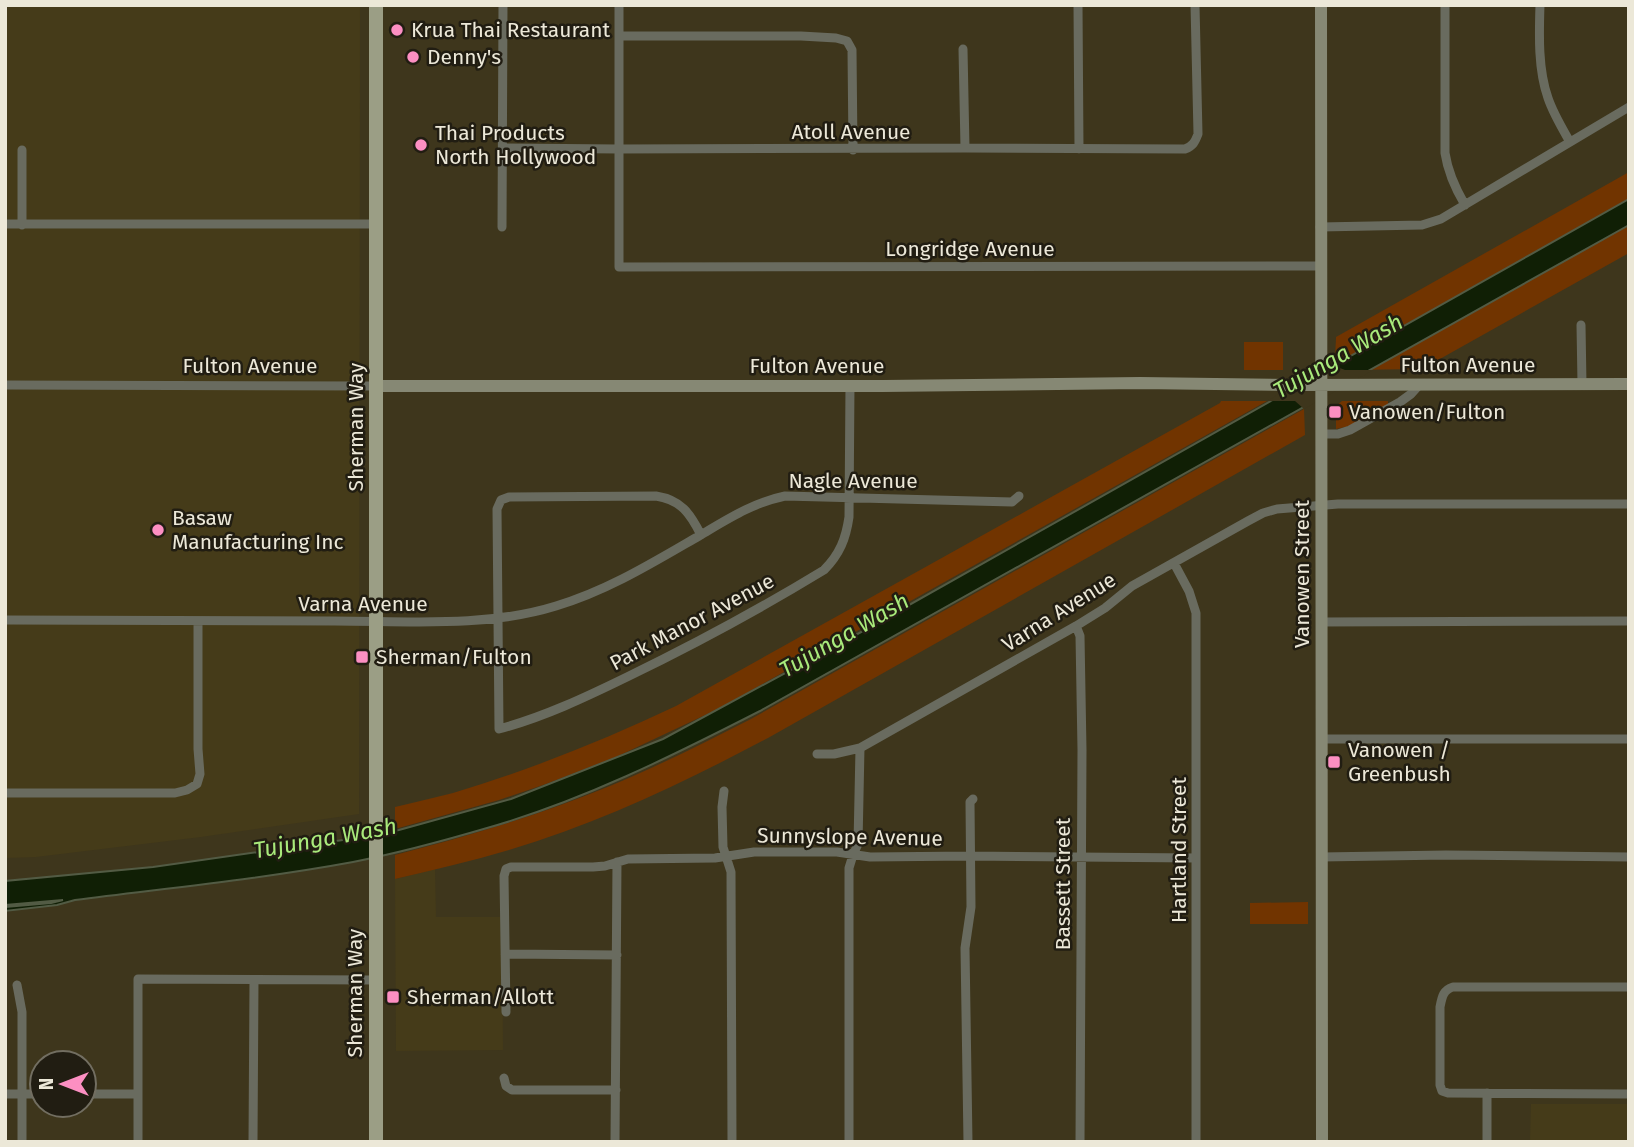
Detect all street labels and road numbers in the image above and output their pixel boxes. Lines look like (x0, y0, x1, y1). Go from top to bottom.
street label: Atoll Avenue (791, 119, 911, 145)
street label: Longridge Avenue (885, 236, 1055, 262)
street label: Fulton Avenue (1400, 352, 1536, 378)
street label: Fulton Avenue (182, 353, 318, 379)
street label: Fulton Avenue (749, 353, 885, 379)
street label: Sherman Way (343, 362, 369, 491)
street label: Nagle Avenue (788, 468, 918, 494)
street label: Vanowen Street (1289, 499, 1315, 648)
street label: Varna Avenue (997, 567, 1121, 657)
street label: Park Manor Avenue (605, 568, 779, 676)
street label: Varna Avenue (298, 591, 428, 617)
street label: Hartland Street (1166, 777, 1192, 923)
street label: Bassett Street (1050, 817, 1076, 950)
street label: Sunnyslope Avenue (757, 822, 943, 852)
street label: Sherman Way (342, 928, 368, 1057)

